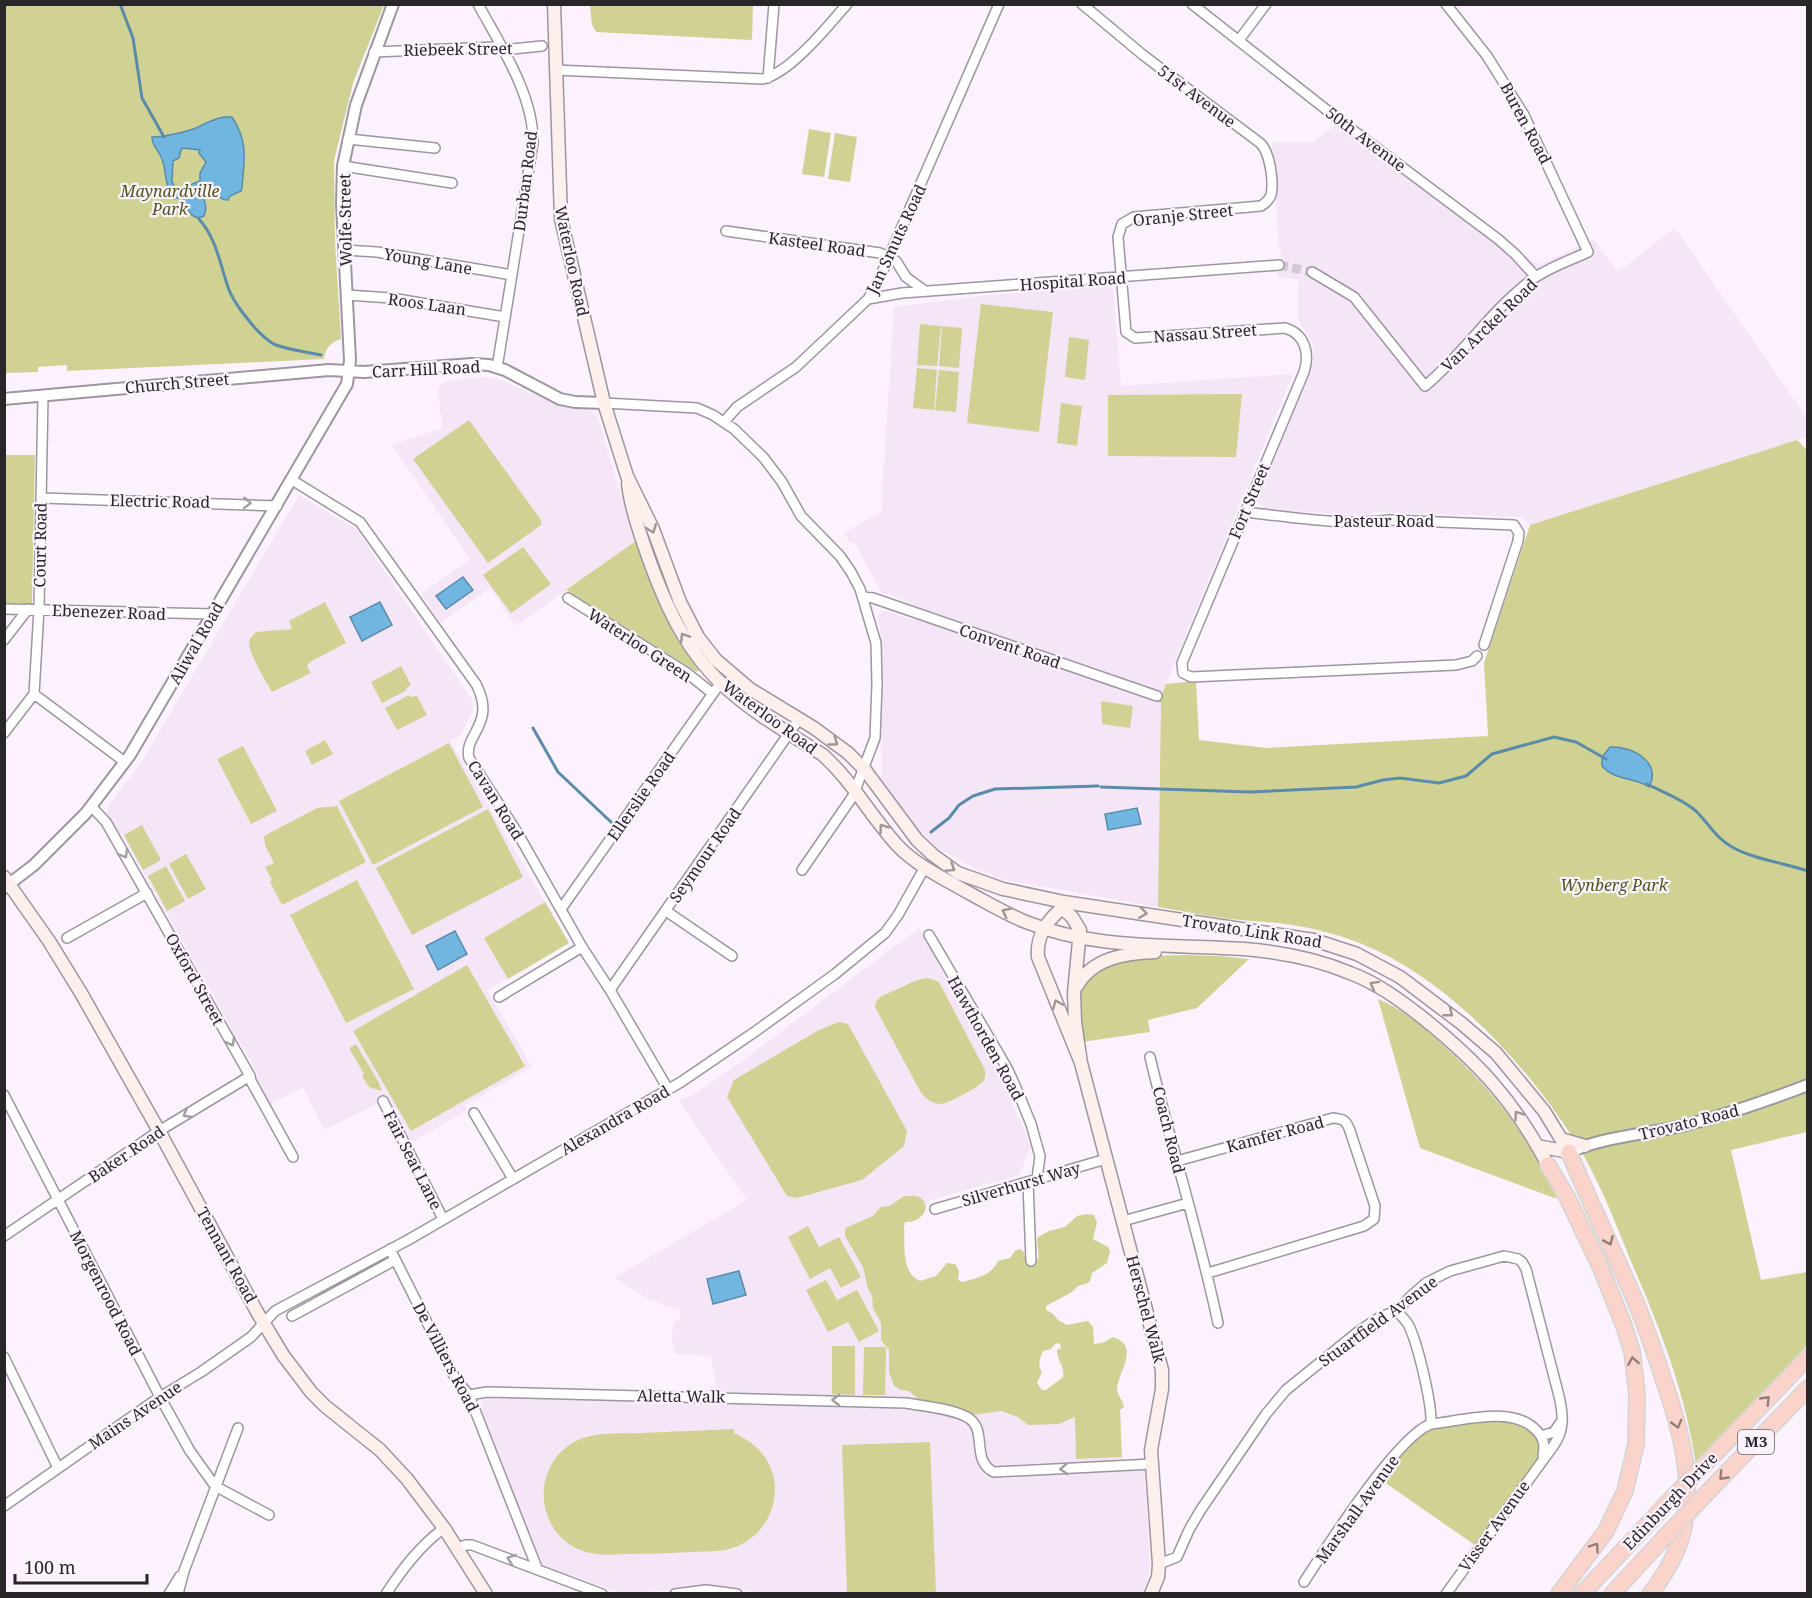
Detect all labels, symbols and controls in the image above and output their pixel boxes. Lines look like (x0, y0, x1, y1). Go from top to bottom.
street label: Riebeek Street (403, 37, 513, 61)
street label: 51st Avenue (1154, 60, 1240, 132)
street label: Buren Road (1495, 78, 1557, 168)
street label: 50th Avenue (1321, 102, 1411, 176)
street label: Durban Road (508, 129, 542, 233)
street label: Wolfe Street (333, 173, 357, 267)
park label: Maynardville Park (120, 180, 219, 220)
street label: Jan Smuts Road (861, 180, 931, 298)
street label: Oranje Street (1132, 199, 1235, 231)
street label: Waterloo Road (550, 204, 594, 318)
street label: Kasteel Road (767, 226, 867, 262)
street label: Young Lane (381, 242, 474, 280)
street label: Hospital Road (1019, 266, 1127, 296)
street label: Van Arckel Road (1436, 273, 1542, 376)
street label: Roos Laan (387, 288, 467, 320)
street label: Nassau Street (1153, 318, 1258, 348)
street label: Carr Hill Road (371, 355, 481, 383)
street label: Church Street (124, 367, 230, 399)
street label: Fort Street (1223, 460, 1275, 542)
street label: Electric Road (110, 489, 210, 513)
one-way arrow (242, 497, 251, 510)
street label: Court Road (28, 502, 52, 588)
street label: Pasteur Road (1334, 510, 1434, 532)
one-way arrow (645, 523, 658, 534)
street label: Aliwal Road (164, 598, 229, 688)
street label: Ebenezer Road (52, 599, 167, 625)
street label: Waterloo Green (584, 603, 696, 687)
street label: Convent Road (956, 618, 1064, 674)
one-way arrow (680, 632, 691, 643)
street label: Waterloo Road (718, 675, 822, 759)
one-way arrow (828, 735, 839, 746)
street label: Ellerslie Road (602, 747, 680, 845)
street label: Cavan Road (463, 756, 529, 844)
street label: Seymour Road (664, 803, 746, 907)
one-way arrow (879, 823, 890, 834)
one-way arrow (117, 848, 129, 858)
one-way arrow (945, 861, 956, 872)
park label: Wynberg Park (1560, 874, 1669, 896)
one-way arrow (1138, 907, 1148, 919)
one-way arrow (1001, 908, 1012, 920)
street label: Trovato Link Road (1180, 909, 1324, 953)
street label: Oxford Street (161, 929, 230, 1029)
street label: Hawthorden Road (943, 972, 1030, 1104)
one-way arrow (1370, 981, 1381, 992)
one-way arrow (1052, 999, 1064, 1010)
one-way arrow (1442, 1006, 1453, 1017)
one-way arrow (223, 1036, 235, 1046)
street label: Alexandra Road (557, 1080, 674, 1160)
street label: Coach Road (1148, 1084, 1190, 1176)
street label: Trovato Road (1637, 1099, 1742, 1145)
one-way arrow (183, 1107, 193, 1119)
street label: Fair Seat Lane (379, 1107, 447, 1213)
street label: Kamfer Road (1224, 1110, 1326, 1158)
one-way arrow (1514, 1110, 1525, 1121)
street label: Baker Road (84, 1120, 168, 1188)
street label: Silverhurst Way (959, 1156, 1084, 1211)
street label: Tennant Road (192, 1203, 262, 1307)
street label: Morgenrood Road (65, 1227, 147, 1360)
one-way arrow (1602, 1235, 1614, 1246)
street label: Herschel Walk (1121, 1253, 1171, 1366)
street label: Stuartfield Avenue (1314, 1270, 1442, 1372)
street label: De Villiers Road (408, 1298, 484, 1416)
one-way arrow (1628, 1357, 1640, 1366)
street label: Mains Avenue (84, 1376, 186, 1454)
street label: Aletta Walk (637, 1384, 726, 1408)
one-way arrow (831, 1394, 840, 1406)
one-way arrow (1759, 1397, 1770, 1407)
one-way arrow (1670, 1419, 1683, 1429)
road number: M3 (1738, 1430, 1774, 1454)
street label: Edinburgh Drive (1618, 1447, 1722, 1555)
street label: Marshall Avenue (1310, 1450, 1404, 1568)
one-way arrow (1059, 1463, 1068, 1476)
one-way arrow (1720, 1468, 1731, 1479)
street label: Visser Avenue (1453, 1476, 1535, 1576)
one-way arrow (1588, 1543, 1599, 1554)
scale bar (15, 1547, 147, 1585)
one-way arrow (506, 1553, 517, 1566)
text: 100 m (24, 1555, 76, 1579)

